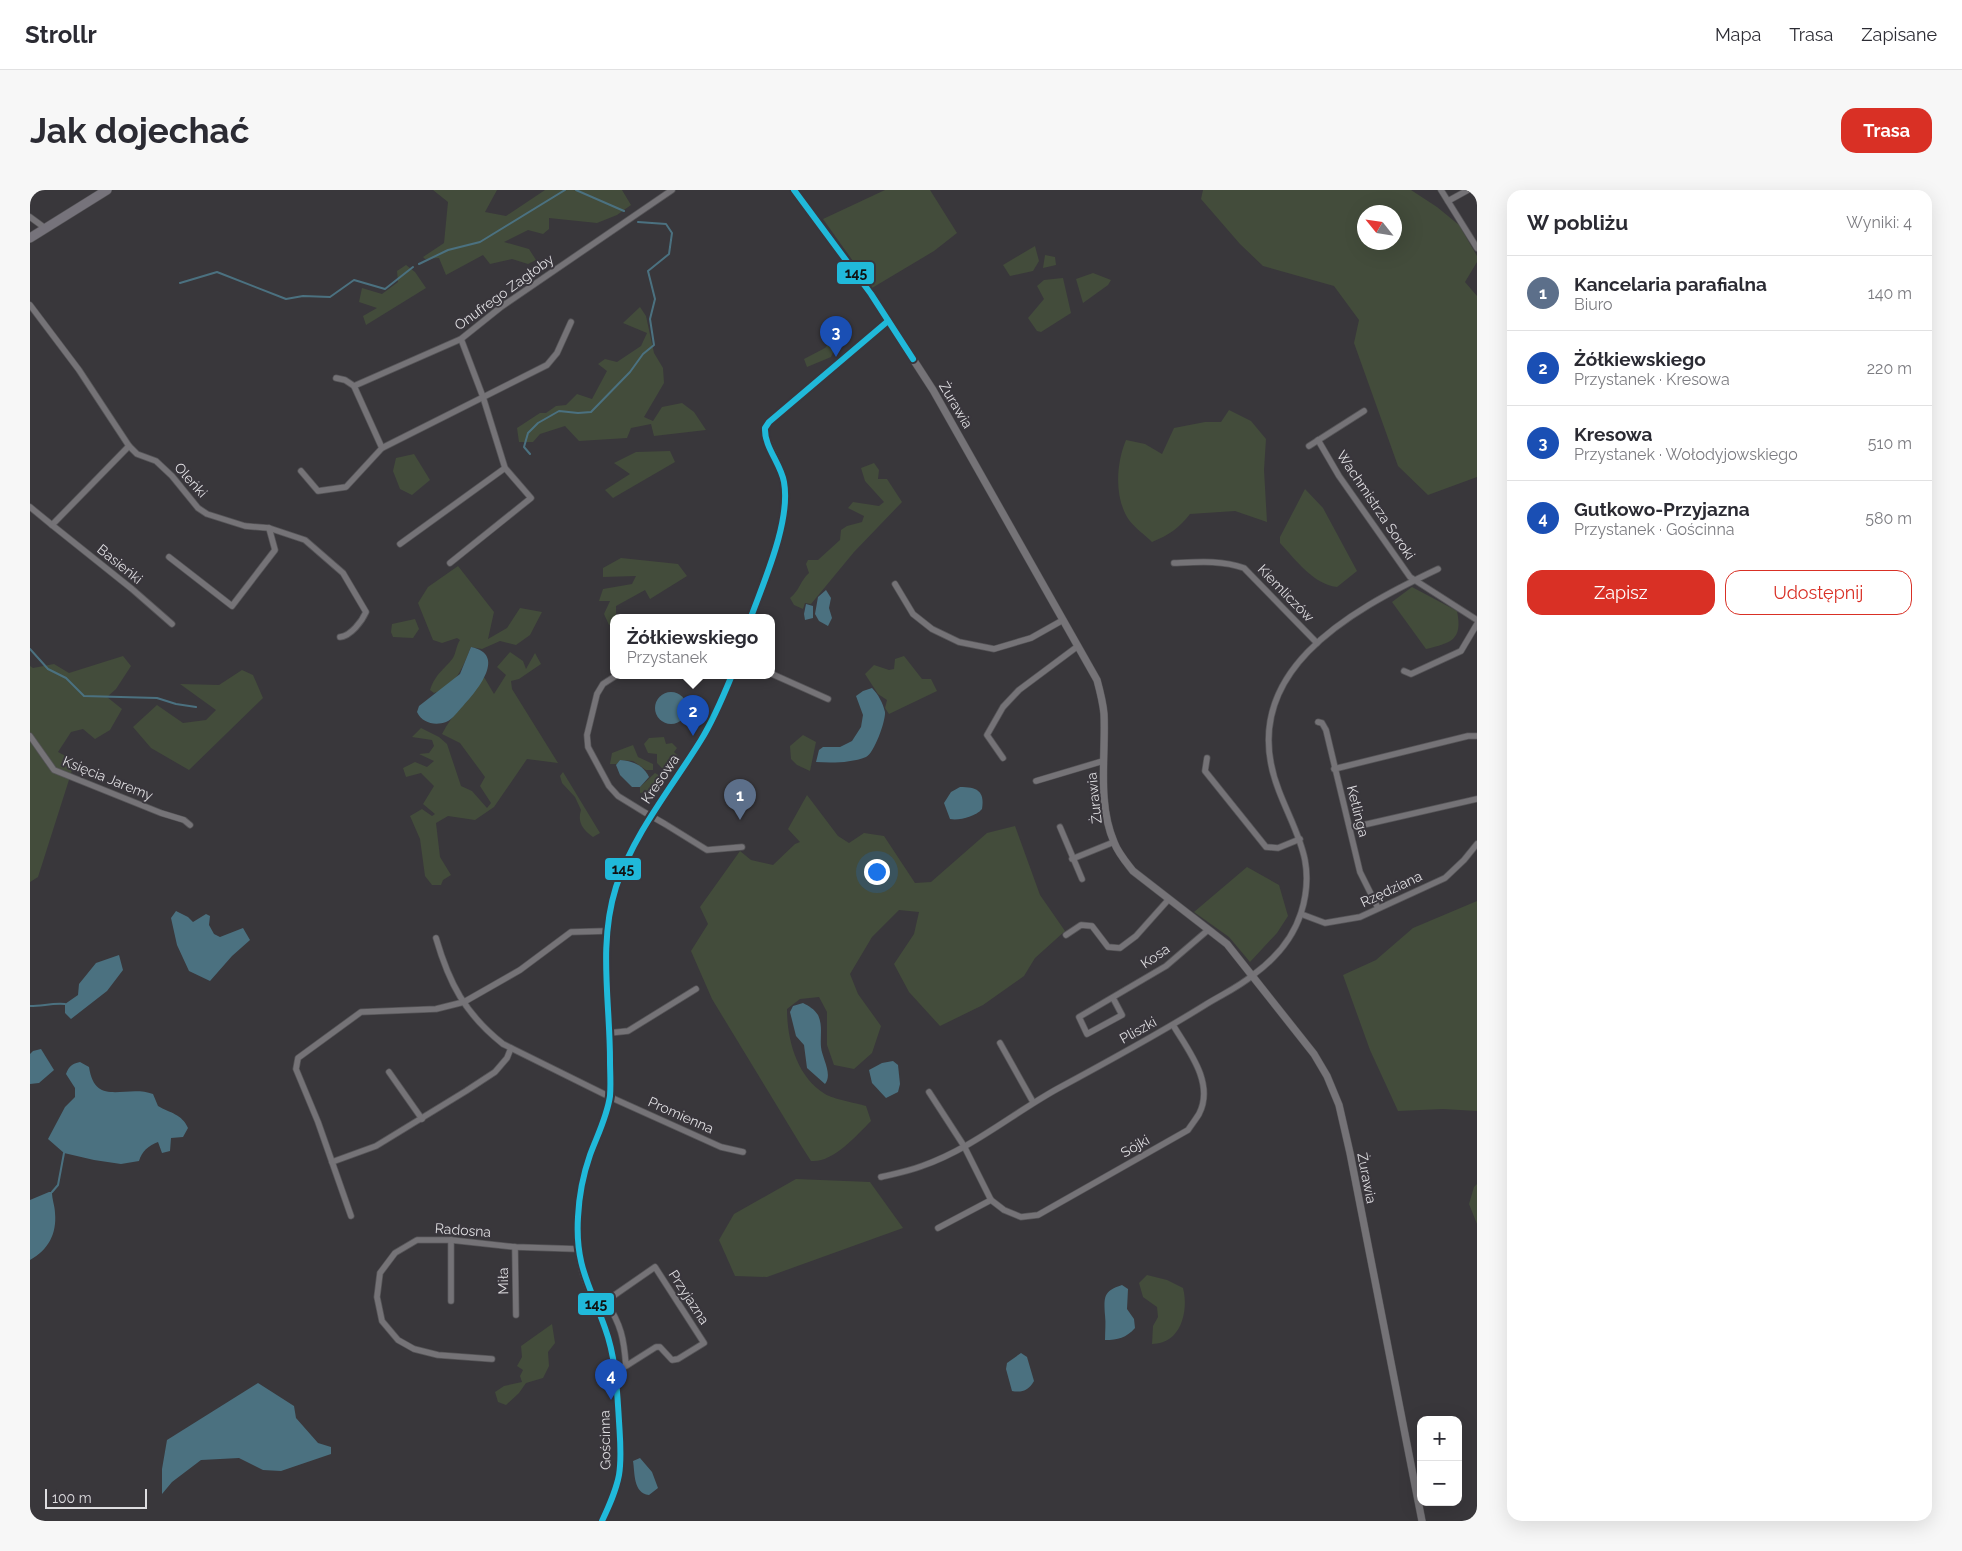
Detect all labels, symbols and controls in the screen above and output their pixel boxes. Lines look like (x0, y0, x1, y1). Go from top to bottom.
text: Strollr (25, 20, 97, 49)
text: Mapa (1715, 24, 1761, 45)
text: Trasa (1789, 24, 1833, 45)
text: Zapisane (1861, 24, 1937, 45)
button: Trasa (1841, 108, 1932, 153)
text: Jak dojechać (30, 110, 249, 151)
north arrow (1357, 205, 1402, 250)
text: W pobliżu (1527, 210, 1628, 235)
text: Wyniki: 4 (1846, 213, 1912, 232)
street label: Onufrego Zagłoby (451, 250, 557, 333)
line badge: 145 (836, 261, 875, 285)
text: 145 (845, 265, 868, 281)
text: Kancelaria parafialna (1574, 273, 1767, 295)
text: 1 (1539, 284, 1547, 303)
text: 140 m (1868, 284, 1912, 303)
text: Biuro (1574, 295, 1613, 314)
pin: 3 (820, 316, 852, 357)
text: Żółkiewskiego (1574, 348, 1706, 370)
text: 2 (1538, 359, 1548, 378)
text: 220 m (1867, 359, 1912, 378)
text: Przystanek · Kresowa (1574, 370, 1730, 389)
street label: Żurawia (936, 378, 978, 431)
text: Kresowa (1574, 423, 1652, 445)
text: 3 (1539, 434, 1547, 453)
text: 510 m (1868, 434, 1912, 453)
text: Przystanek · Wołodyjowskiego (1574, 445, 1798, 464)
street label: Wachmistrza Soroki (1334, 447, 1418, 563)
street label: Oleńki (171, 459, 211, 501)
text: Gutkowo-Przyjazna (1574, 498, 1750, 520)
text: 4 (1538, 509, 1548, 528)
text: 580 m (1865, 509, 1912, 528)
text: Przystanek · Gościnna (1574, 520, 1734, 539)
street label: Basieńki (94, 541, 146, 587)
street label: Kiemliczów (1255, 561, 1318, 626)
button: Zapisz (1527, 570, 1715, 615)
button: Udostępnij (1725, 570, 1912, 615)
popup (610, 614, 775, 679)
text: Żółkiewskiego (627, 626, 758, 648)
text: Przystanek (627, 648, 708, 667)
pin: 2 (677, 695, 709, 736)
street label: Kresowa (638, 751, 682, 807)
street label: Księcia Jaremy (60, 753, 156, 804)
street label: Żurawia (1081, 772, 1105, 825)
pin: 1 (724, 779, 756, 820)
street label: Ketlinga (1344, 783, 1372, 839)
line badge: 145 (604, 857, 642, 881)
your location (864, 859, 890, 885)
text: 145 (612, 861, 635, 877)
street label: Rzędziana (1358, 868, 1424, 910)
street label: Kosa (1138, 940, 1172, 972)
street label: Pliszki (1117, 1013, 1159, 1047)
street label: Promienna (646, 1093, 716, 1137)
street label: Sójki (1118, 1131, 1152, 1161)
street label: Żurawia (1354, 1151, 1382, 1205)
street label: Radosna (434, 1220, 492, 1240)
street label: Miła (495, 1267, 511, 1295)
street label: Przyjazna (666, 1267, 712, 1327)
line badge: 145 (577, 1292, 615, 1316)
text: 145 (585, 1296, 608, 1312)
pin: 4 (595, 1359, 627, 1400)
street label: Gościnna (596, 1410, 614, 1470)
map controls (1417, 1416, 1462, 1506)
button: + (1417, 1416, 1462, 1461)
button: − (1417, 1461, 1462, 1506)
scale bar (45, 1486, 148, 1509)
text: 100 m (52, 1490, 92, 1506)

